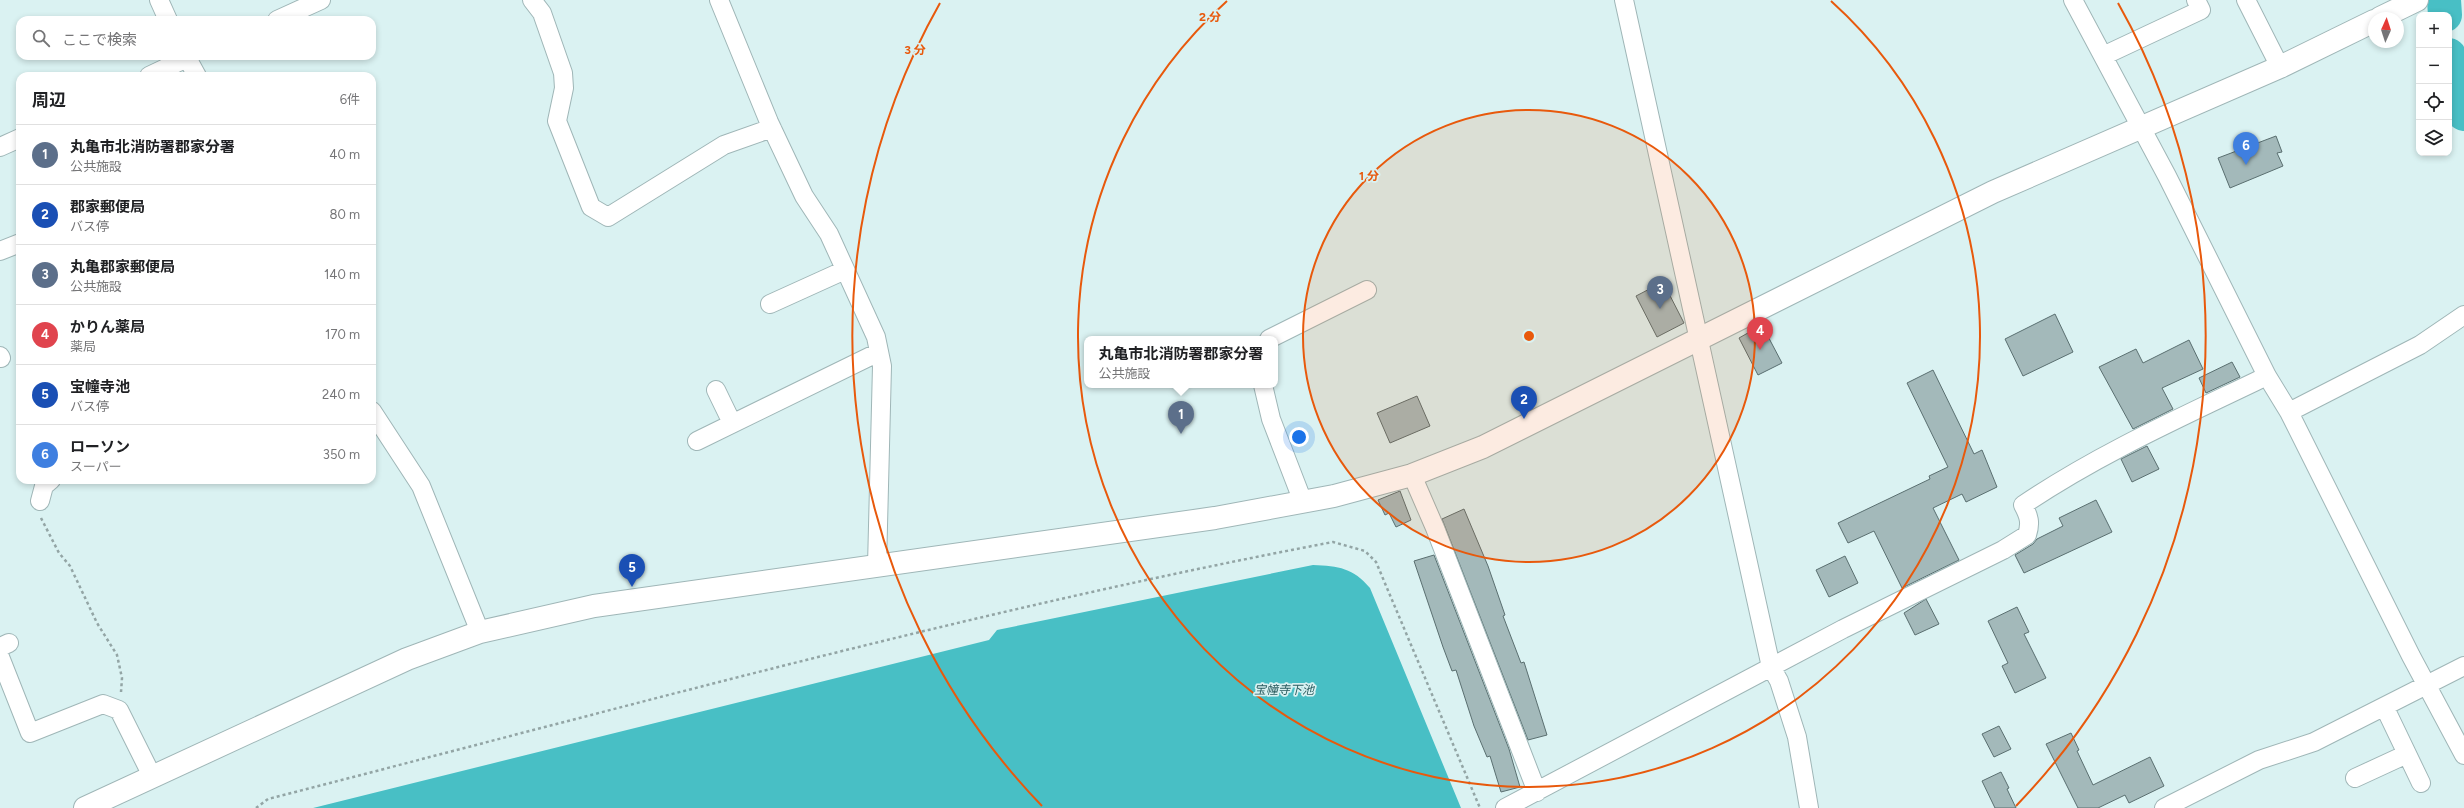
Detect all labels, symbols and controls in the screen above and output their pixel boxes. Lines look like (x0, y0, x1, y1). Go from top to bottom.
text: 2 分 (1199, 10, 1221, 24)
north arrow (2368, 12, 2404, 48)
map controls (2416, 12, 2452, 156)
button: + (2416, 12, 2452, 48)
search box (16, 16, 376, 60)
icon: search (30, 27, 52, 49)
text: ここで検索 (62, 31, 137, 49)
text: 3 分 (904, 43, 926, 57)
button: − (2416, 48, 2452, 84)
button: locate (2416, 84, 2452, 120)
text: 周辺 (32, 90, 66, 110)
text: 6件 (340, 92, 360, 107)
button: layers (2416, 120, 2452, 156)
pin: 6 (2233, 132, 2259, 165)
text: 丸亀市北消防署郡家分署 (70, 138, 235, 156)
text: 1 (42, 147, 48, 162)
text: 40 m (329, 147, 360, 162)
text: 公共施設 (70, 159, 122, 174)
text: 1 分 (1359, 169, 1379, 183)
text: 郡家郵便局 (70, 198, 145, 216)
text: 2 (41, 207, 49, 222)
text: 80 m (329, 207, 360, 222)
text: バス停 (70, 219, 109, 234)
text: 丸亀郡家郵便局 (70, 258, 175, 276)
text: 3 (41, 267, 49, 282)
text: 140 m (324, 267, 360, 282)
pin: 3 (1647, 276, 1673, 309)
text: 公共施設 (70, 279, 122, 294)
pin: 4 (1747, 317, 1773, 350)
text: かりん薬局 (70, 318, 145, 336)
text: 4 (41, 327, 49, 342)
text: 170 m (325, 327, 360, 342)
centre of rings (1522, 329, 1536, 343)
popup (1084, 336, 1278, 388)
text: 薬局 (70, 339, 96, 354)
text: 丸亀市北消防署郡家分署 (1098, 345, 1264, 363)
text: 公共施設 (1098, 366, 1151, 381)
text: 宝幢寺池 (70, 378, 130, 396)
pin: 2 (1511, 386, 1537, 419)
text: 5 (41, 387, 49, 402)
text: 240 m (322, 387, 360, 402)
text: バス停 (70, 399, 109, 414)
pin: 1 (1168, 401, 1194, 434)
your location (1289, 427, 1309, 447)
text: ローソン (70, 438, 130, 456)
text: 6 (41, 447, 49, 462)
text: 350 m (323, 447, 360, 462)
text: スーパー (70, 459, 122, 474)
pin: 5 (619, 554, 645, 587)
water label: 宝幢寺下池 (1254, 683, 1315, 697)

